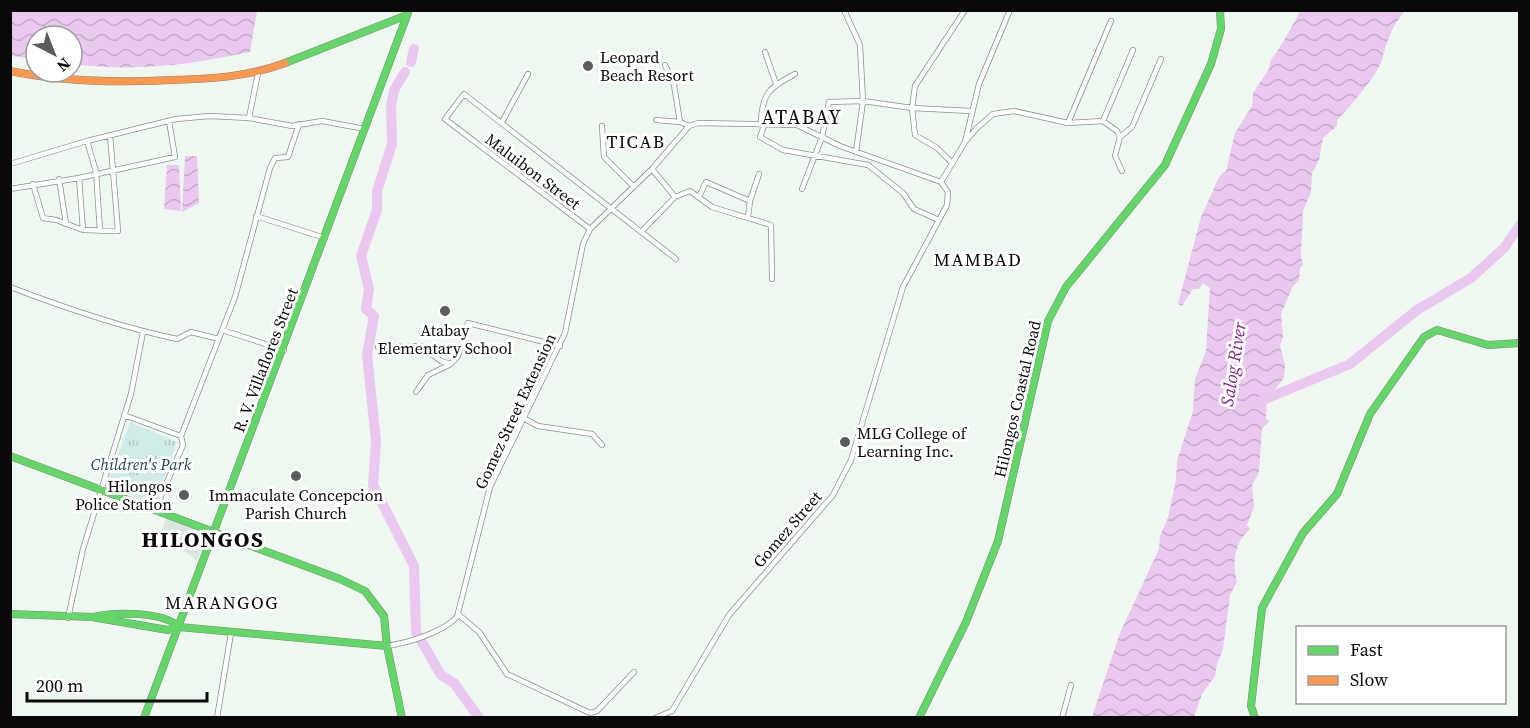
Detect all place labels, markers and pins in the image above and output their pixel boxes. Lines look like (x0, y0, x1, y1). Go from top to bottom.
place label: Leopard Beach Resort (600, 46, 694, 86)
marker: Leopard Beach Resort (581, 59, 595, 73)
marker: Atabay Elementary School (438, 304, 452, 318)
place label: Atabay Elementary School (378, 319, 512, 359)
place label: MLG College of Learning Inc. (857, 422, 968, 462)
marker: MLG College of Learning Inc. (838, 435, 852, 449)
marker: Immaculate Concepcion Parish Church (289, 469, 303, 483)
place label: Hilongos Police Station (75, 475, 172, 515)
place label: Immaculate Concepcion Parish Church (209, 484, 384, 524)
marker: Hilongos Police Station (177, 488, 191, 502)

